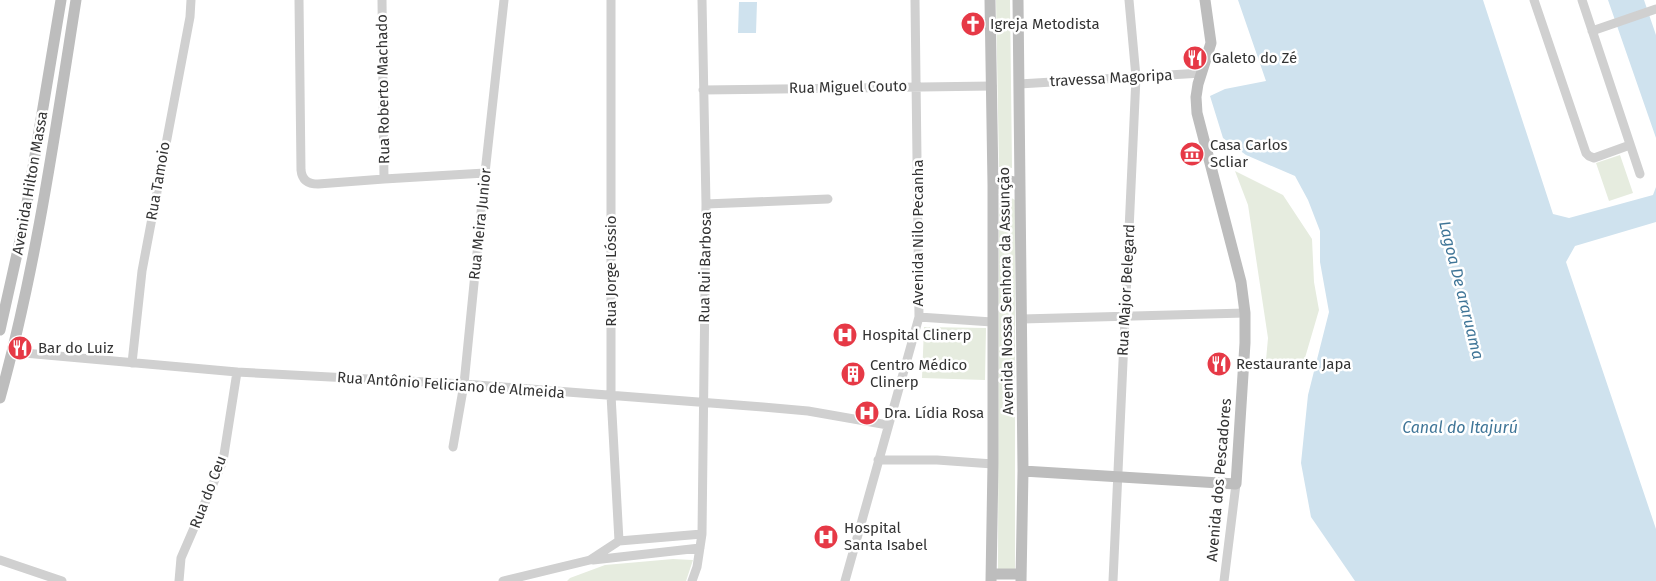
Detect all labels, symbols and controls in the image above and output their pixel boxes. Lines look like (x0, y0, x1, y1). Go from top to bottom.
church icon: Igreja Metodista (960, 11, 986, 37)
street label: Rua Roberto Machado (373, 14, 393, 164)
place label: Igreja Metodista (990, 15, 1100, 33)
restaurant icon: Galeto do Zé (1182, 45, 1208, 71)
place label: Galeto do Zé (1212, 49, 1297, 67)
street label: travessa Magoripa (1049, 66, 1173, 90)
street label: Rua Miguel Couto (789, 77, 907, 97)
street label: Avenida Hilton Massa (9, 110, 51, 256)
place label: Casa Carlos Scliar (1210, 136, 1288, 171)
street label: Rua Tamoio (142, 140, 174, 222)
museum icon: Casa Carlos Scliar (1179, 141, 1205, 167)
street label: Avenida Nilo Pecanha (909, 159, 927, 307)
street label: Rua Meira Junior (465, 167, 495, 281)
street label: Avenida Nossa Senhora da Assunção (995, 167, 1017, 415)
street label: Rua Rui Barbosa (695, 211, 715, 323)
street label: Rua Jorge Lóssio (602, 215, 620, 327)
water label: Lagoa De araruama (1435, 219, 1488, 361)
street label: Rua Major Belegard (1114, 224, 1138, 356)
hospital icon: Hospital Clinerp (832, 322, 858, 348)
place label: Hospital Clinerp (862, 326, 971, 344)
restaurant icon: Bar do Luiz (7, 335, 33, 361)
place label: Bar do Luiz (38, 339, 114, 357)
restaurant icon: Restaurante Japa (1206, 351, 1232, 377)
place label: Restaurante Japa (1236, 355, 1351, 373)
place label: Centro Médico Clinerp (870, 356, 967, 391)
building icon: Centro Médico Clinerp (840, 361, 866, 387)
street label: Rua Antônio Feliciano de Almeida (337, 368, 565, 402)
street label: Avenida dos Pescadores (1203, 398, 1235, 562)
hospital icon: Dra. Lídia Rosa (854, 400, 880, 426)
place label: Dra. Lídia Rosa (884, 404, 984, 422)
water label: Canal do Itajurú (1402, 418, 1518, 437)
street label: Rua do Ceu (186, 453, 230, 531)
place label: Hospital Santa Isabel (844, 519, 928, 554)
hospital icon: Hospital Santa Isabel (813, 524, 839, 550)

